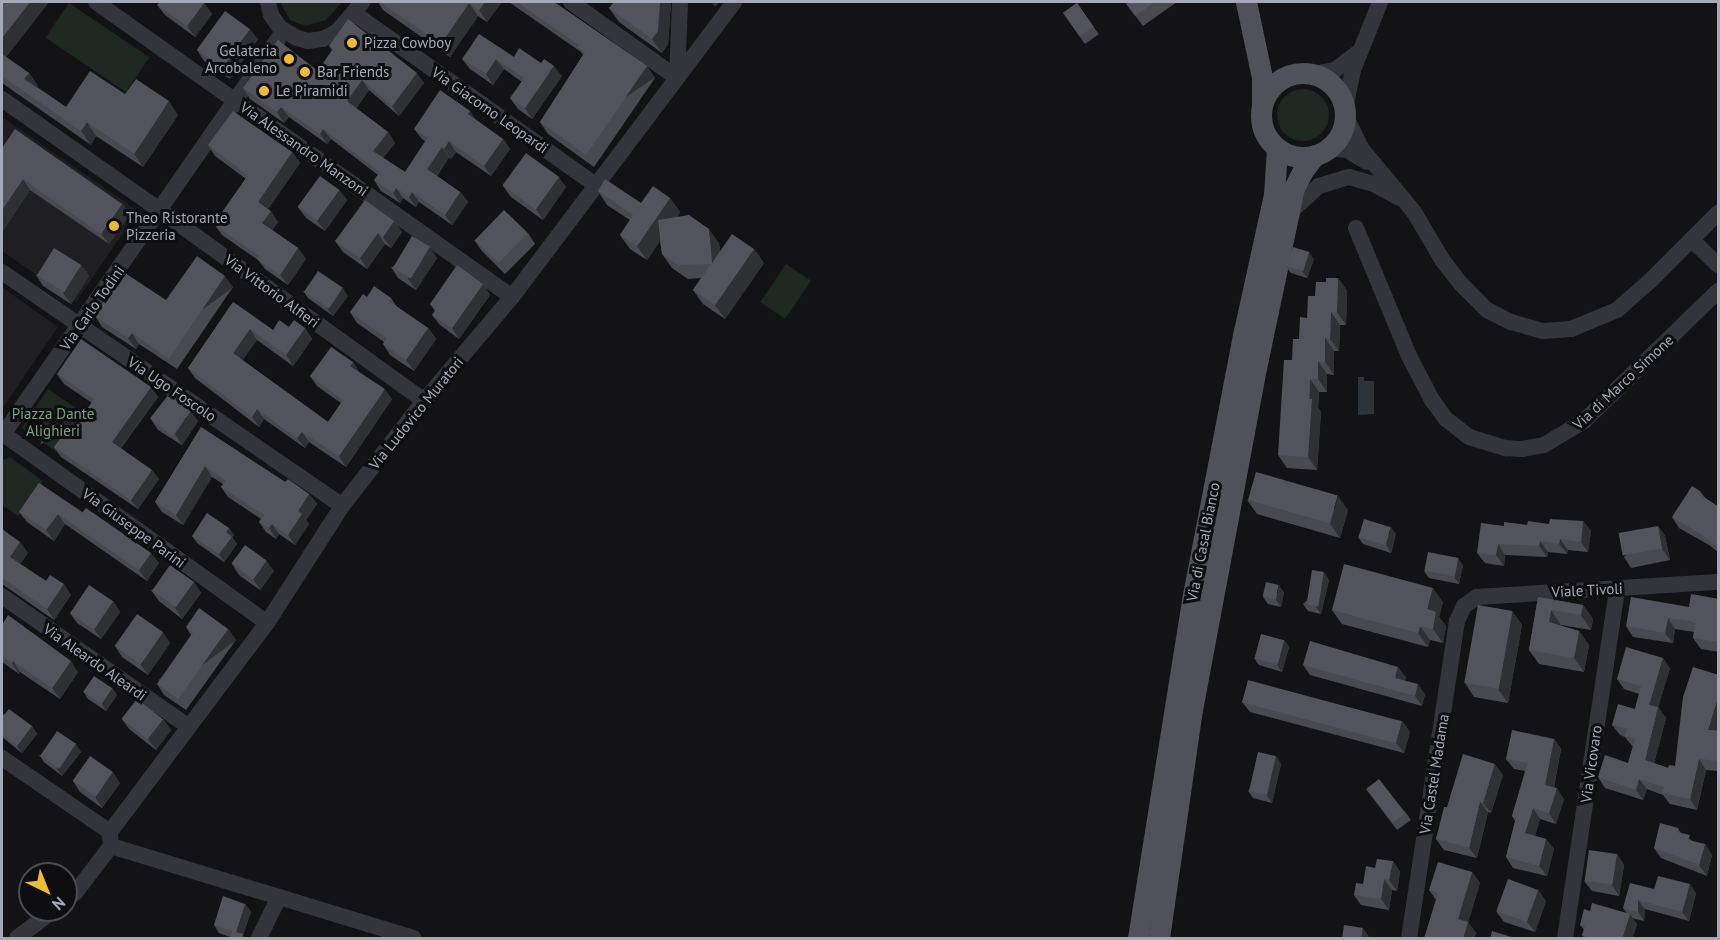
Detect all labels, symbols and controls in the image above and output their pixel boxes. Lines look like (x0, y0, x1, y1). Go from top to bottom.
place label: Pizza Cowboy (364, 34, 451, 52)
marker: Pizza Cowboy (345, 36, 359, 50)
place label: Gelateria Arcobaleno (205, 41, 277, 76)
marker: Gelateria Arcobaleno (282, 52, 296, 66)
place label: Bar Friends (317, 63, 389, 81)
street label: Via Giacomo Leopardi (428, 63, 552, 157)
marker: Bar Friends (298, 65, 312, 79)
place label: Le Piramidi (276, 82, 348, 100)
marker: Le Piramidi (257, 84, 271, 98)
street label: Via Alessandro Manzoni (236, 98, 372, 200)
place label: Theo Ristorante Pizzeria (126, 208, 228, 243)
marker: Theo Ristorante Pizzeria (107, 219, 121, 233)
street label: Via Vittorio Alfieri (221, 250, 323, 332)
street label: Via Carlo Todini (56, 262, 128, 354)
street label: Via di Marco Simone (1569, 331, 1677, 433)
street label: Via Ugo Foscolo (124, 353, 220, 425)
street label: Via Ludovico Muratori (365, 353, 467, 473)
park label: Piazza Dante Alighieri (12, 404, 94, 439)
street label: Via di Casal Bianco (1183, 481, 1223, 603)
street label: Via Giuseppe Parini (79, 484, 189, 572)
street label: Viale Tivoli (1551, 579, 1623, 601)
street label: Via Aleardo Aleardi (40, 619, 150, 705)
street label: Via Castel Madama (1416, 713, 1452, 835)
street label: Via Vicovaro (1577, 724, 1605, 804)
north arrow (18, 862, 78, 922)
text: N (48, 893, 70, 915)

